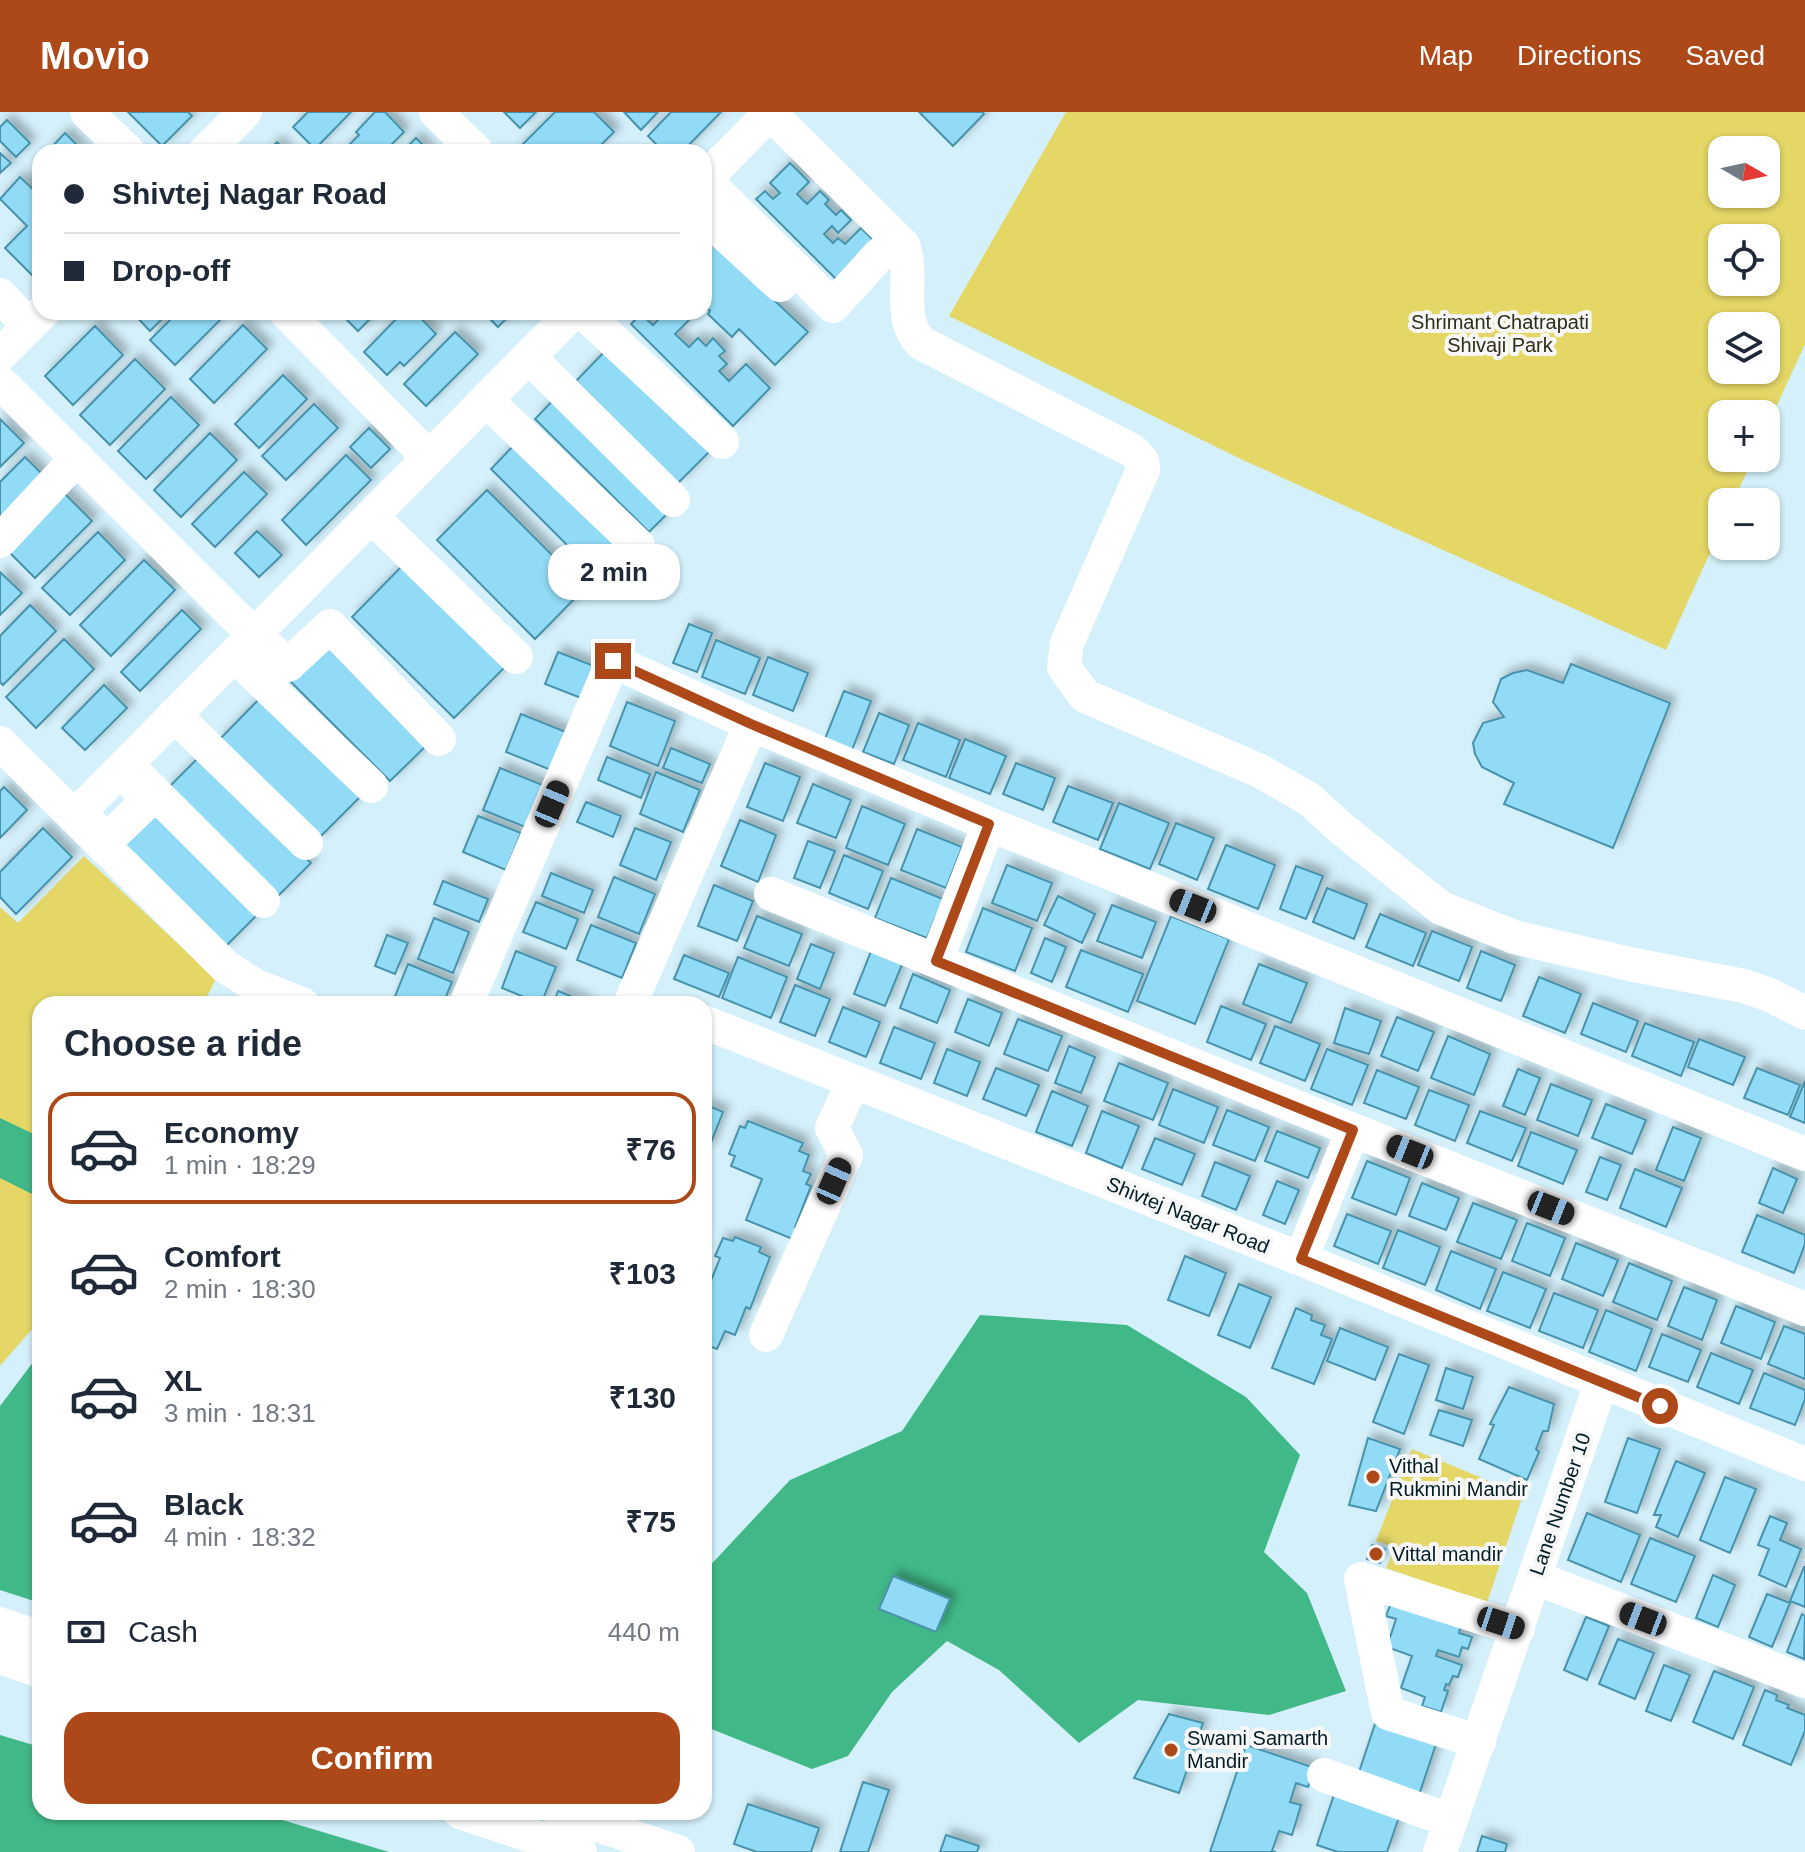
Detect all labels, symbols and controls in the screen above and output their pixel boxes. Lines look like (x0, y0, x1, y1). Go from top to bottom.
text: Movio (40, 35, 150, 77)
text: Map (1419, 40, 1473, 71)
text: Directions (1517, 40, 1642, 71)
text: Saved (1686, 40, 1765, 71)
north arrow (1708, 136, 1780, 208)
map controls (1708, 136, 1780, 560)
text: Shivtej Nagar Road (112, 177, 387, 210)
button: locate (1708, 224, 1780, 296)
text: Drop-off (112, 254, 230, 287)
park label: Shrimant Chatrapati Shivaji Park (1411, 311, 1589, 356)
button: layers (1708, 312, 1780, 384)
button: + (1708, 400, 1780, 472)
button: − (1708, 488, 1780, 560)
callout: 2 min (547, 545, 679, 601)
text: 2 min (580, 557, 648, 587)
route end (595, 643, 631, 679)
car (532, 777, 572, 831)
car (1166, 886, 1220, 926)
text: Choose a ride (64, 1023, 302, 1064)
icon: car (68, 1112, 140, 1184)
text: Economy (164, 1116, 299, 1149)
car (1383, 1132, 1437, 1172)
text: ₹76 (625, 1133, 676, 1166)
text: 1 min · 18:29 (164, 1150, 316, 1180)
car (813, 1154, 855, 1208)
street label: Shivtej Nagar Road (1103, 1172, 1273, 1258)
car (1524, 1188, 1578, 1228)
icon: car (68, 1236, 140, 1308)
text: Comfort (164, 1240, 281, 1273)
text: ₹103 (609, 1257, 676, 1290)
text: 2 min · 18:30 (164, 1274, 316, 1304)
icon: car (68, 1360, 140, 1432)
text: XL (164, 1364, 202, 1397)
text: ₹130 (609, 1381, 676, 1414)
route start (1642, 1388, 1678, 1424)
text: 3 min · 18:31 (164, 1398, 316, 1428)
street label: Lane Number 10 (1525, 1430, 1595, 1578)
place label: Vithal Rukmini Mandir (1389, 1455, 1528, 1500)
marker: Vithal Rukmini Mandir (1364, 1468, 1382, 1486)
icon: car (68, 1484, 140, 1556)
text: Black (164, 1488, 244, 1521)
text: ₹75 (625, 1505, 676, 1538)
text: 4 min · 18:32 (164, 1522, 316, 1552)
place label: Vittal mandir (1392, 1543, 1503, 1565)
marker: Vittal mandir (1367, 1545, 1385, 1563)
car (1616, 1599, 1670, 1639)
car (1474, 1604, 1528, 1642)
icon: cash (64, 1610, 108, 1654)
text: Cash (128, 1615, 198, 1648)
text: 440 m (608, 1617, 680, 1647)
button: Confirm (64, 1712, 680, 1804)
place label: Swami Samarth Mandir (1187, 1727, 1328, 1772)
marker: Swami Samarth Mandir (1162, 1741, 1180, 1759)

